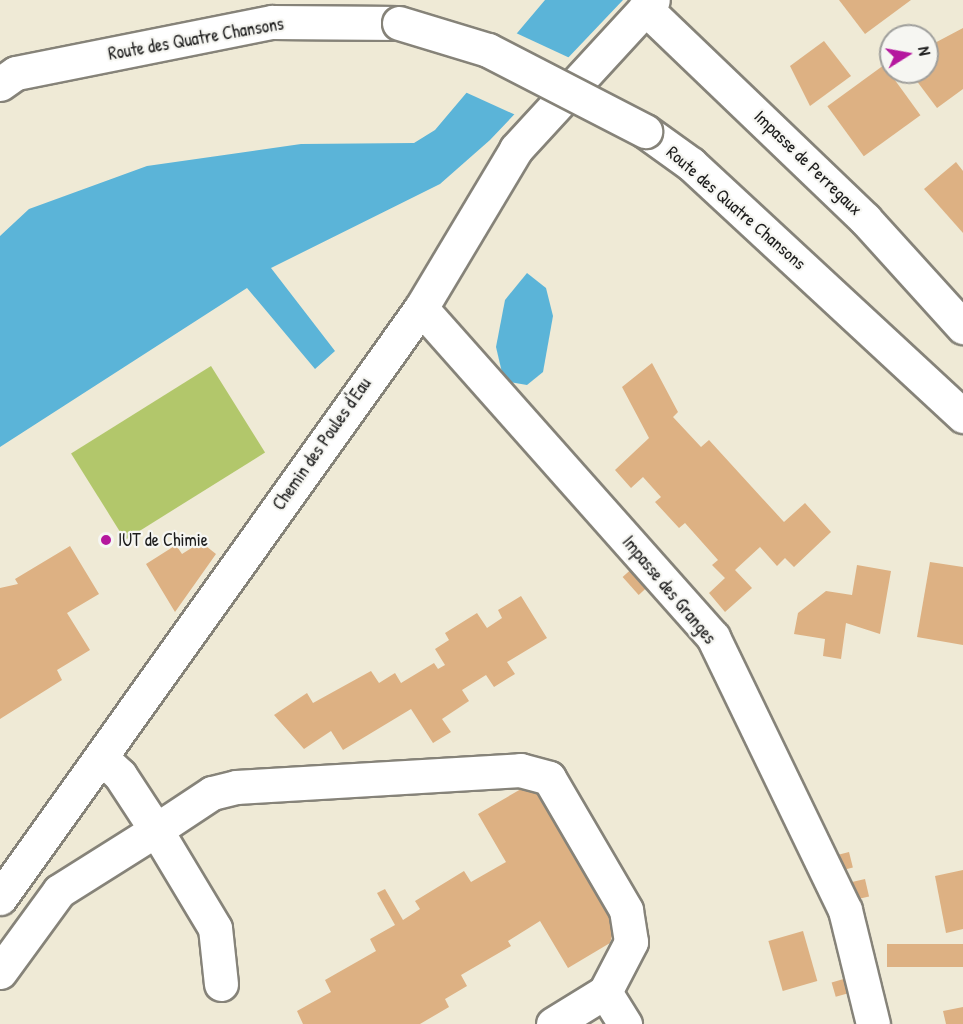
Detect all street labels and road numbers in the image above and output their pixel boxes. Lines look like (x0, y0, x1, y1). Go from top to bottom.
street label: Route des Quatre Chansons (107, 13, 285, 65)
street label: Impasse de Perregaux (749, 106, 867, 220)
street label: Route des Quatre Chansons (662, 142, 810, 274)
street label: Chemin des Poules d'Eau (268, 374, 376, 514)
street label: Impasse des Granges (617, 532, 721, 648)

